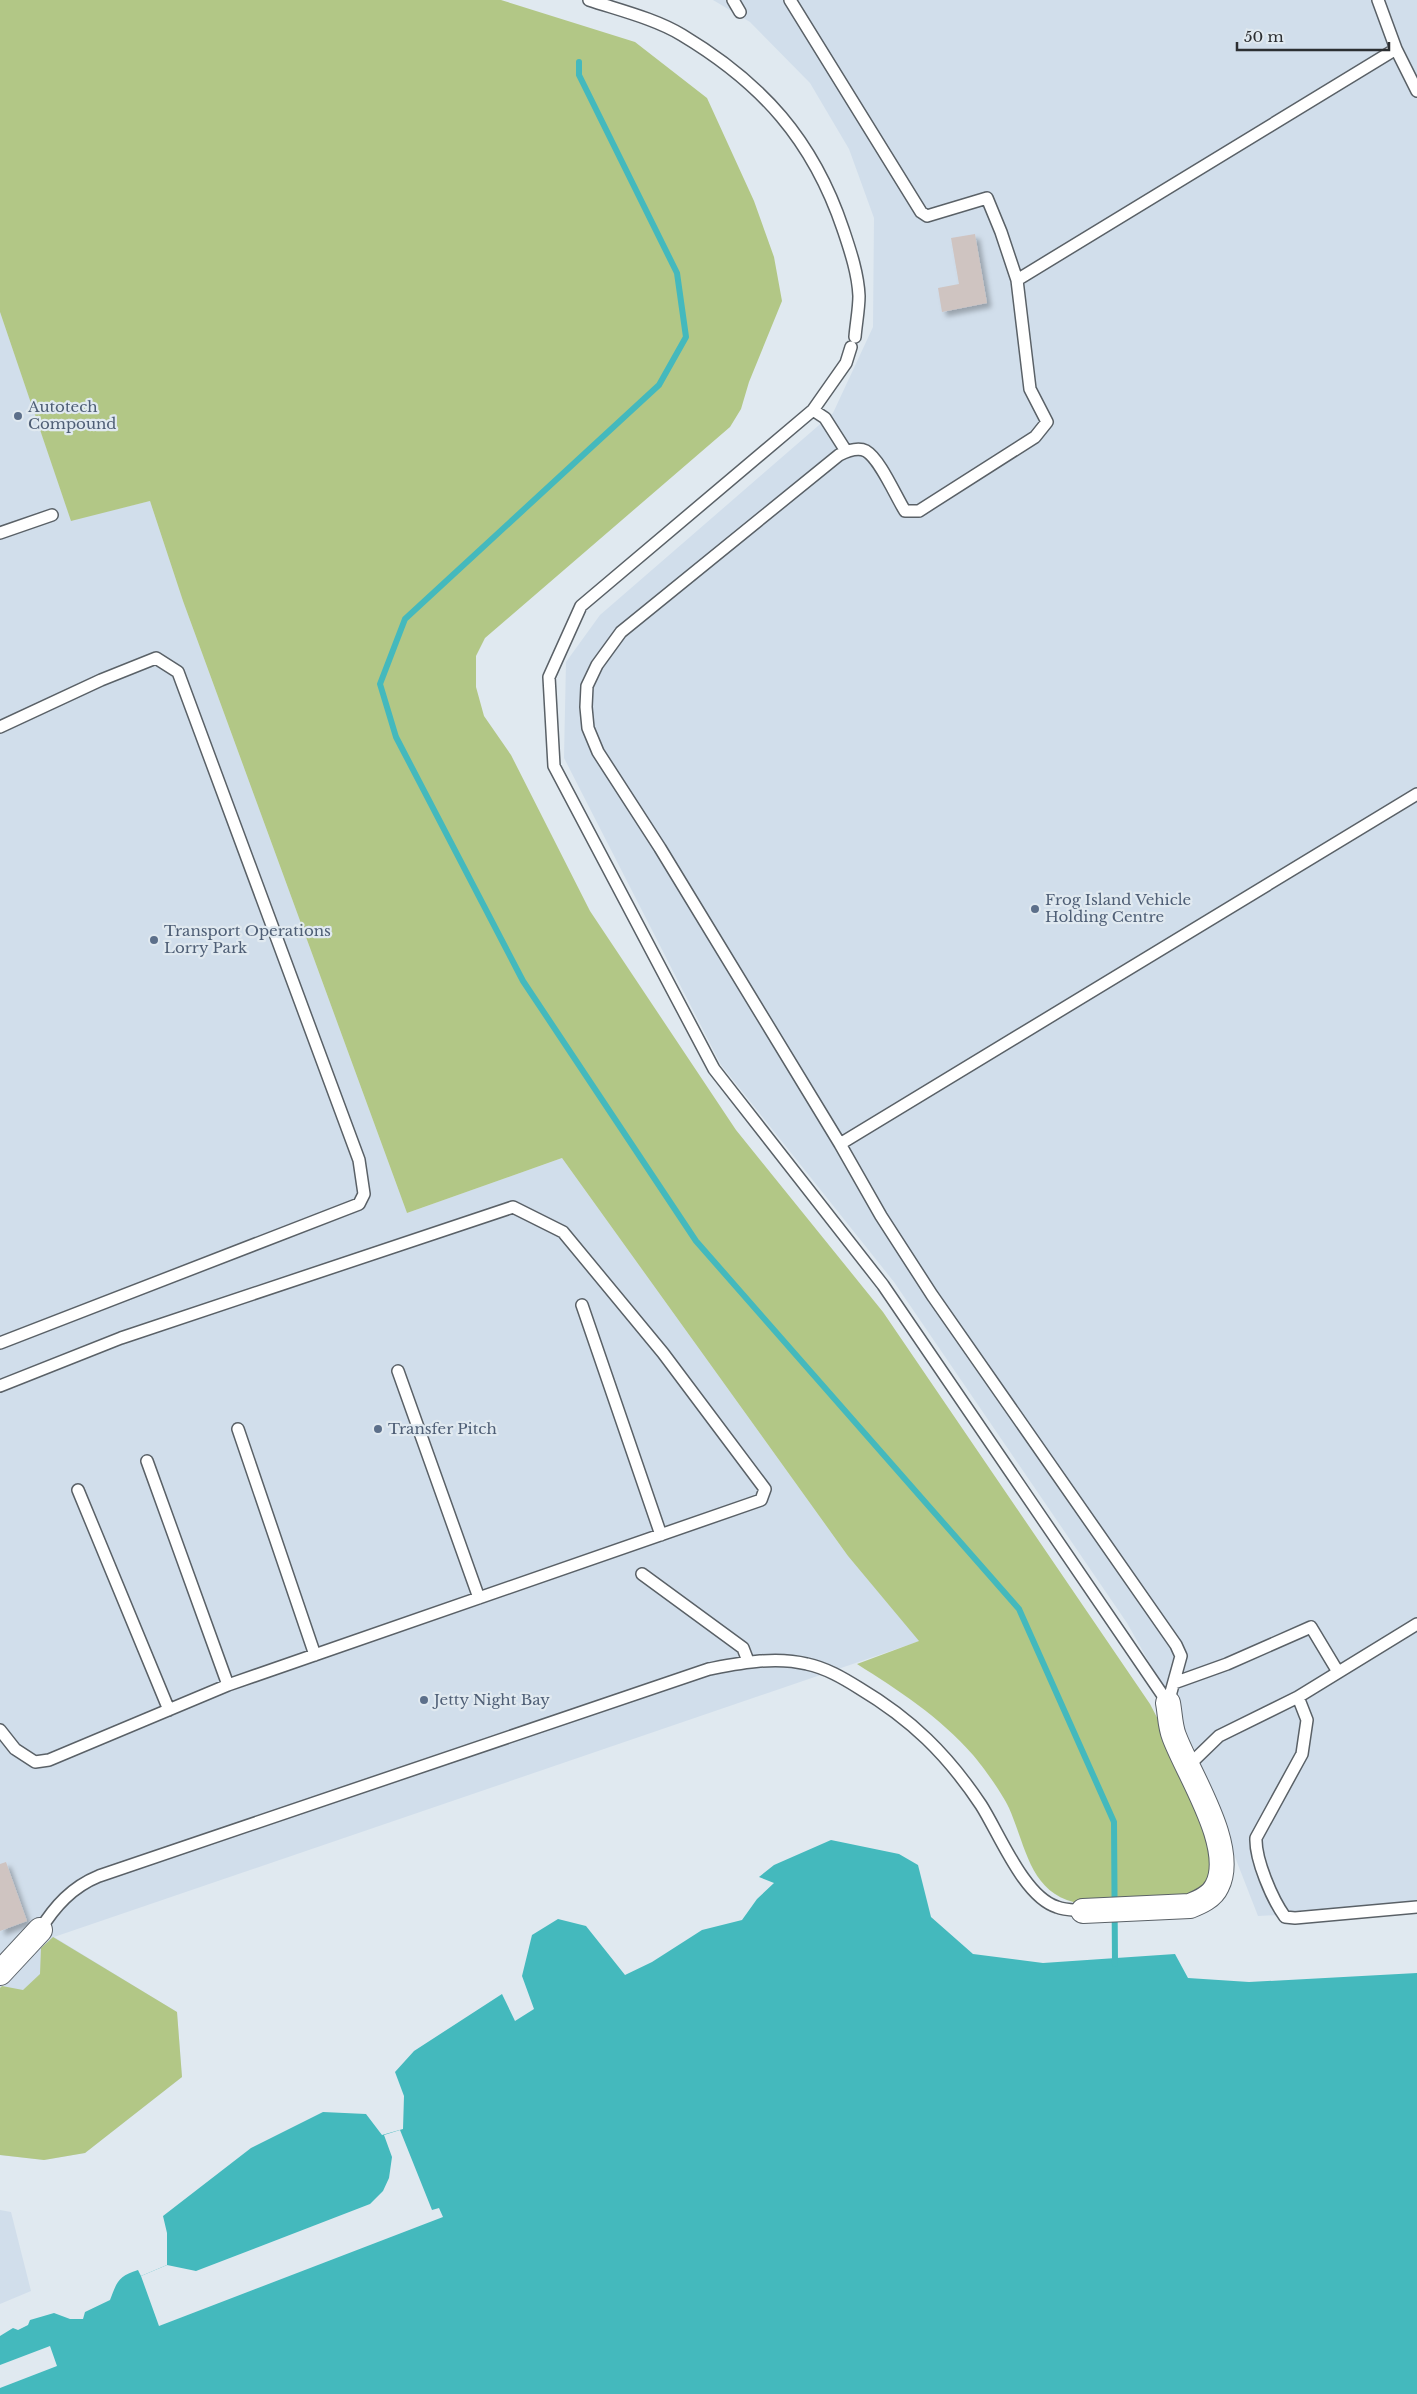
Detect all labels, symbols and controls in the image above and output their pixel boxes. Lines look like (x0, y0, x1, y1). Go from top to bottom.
scale bar (1237, 20, 1390, 52)
text: 50 m (1244, 27, 1284, 46)
place label: Autotech Compound (27, 397, 116, 433)
marker: Autotech Compound (12, 410, 24, 422)
place label: Frog Island Vehicle Holding Centre (1045, 890, 1191, 926)
marker: Frog Island Vehicle Holding Centre (1029, 903, 1041, 915)
place label: Transport Operations Lorry Park (164, 921, 331, 957)
marker: Transport Operations Lorry Park (148, 934, 160, 946)
place label: Transfer Pitch (388, 1419, 497, 1438)
marker: Transfer Pitch (372, 1423, 384, 1435)
place label: Jetty Night Bay (432, 1690, 550, 1709)
marker: Jetty Night Bay (418, 1694, 430, 1706)

